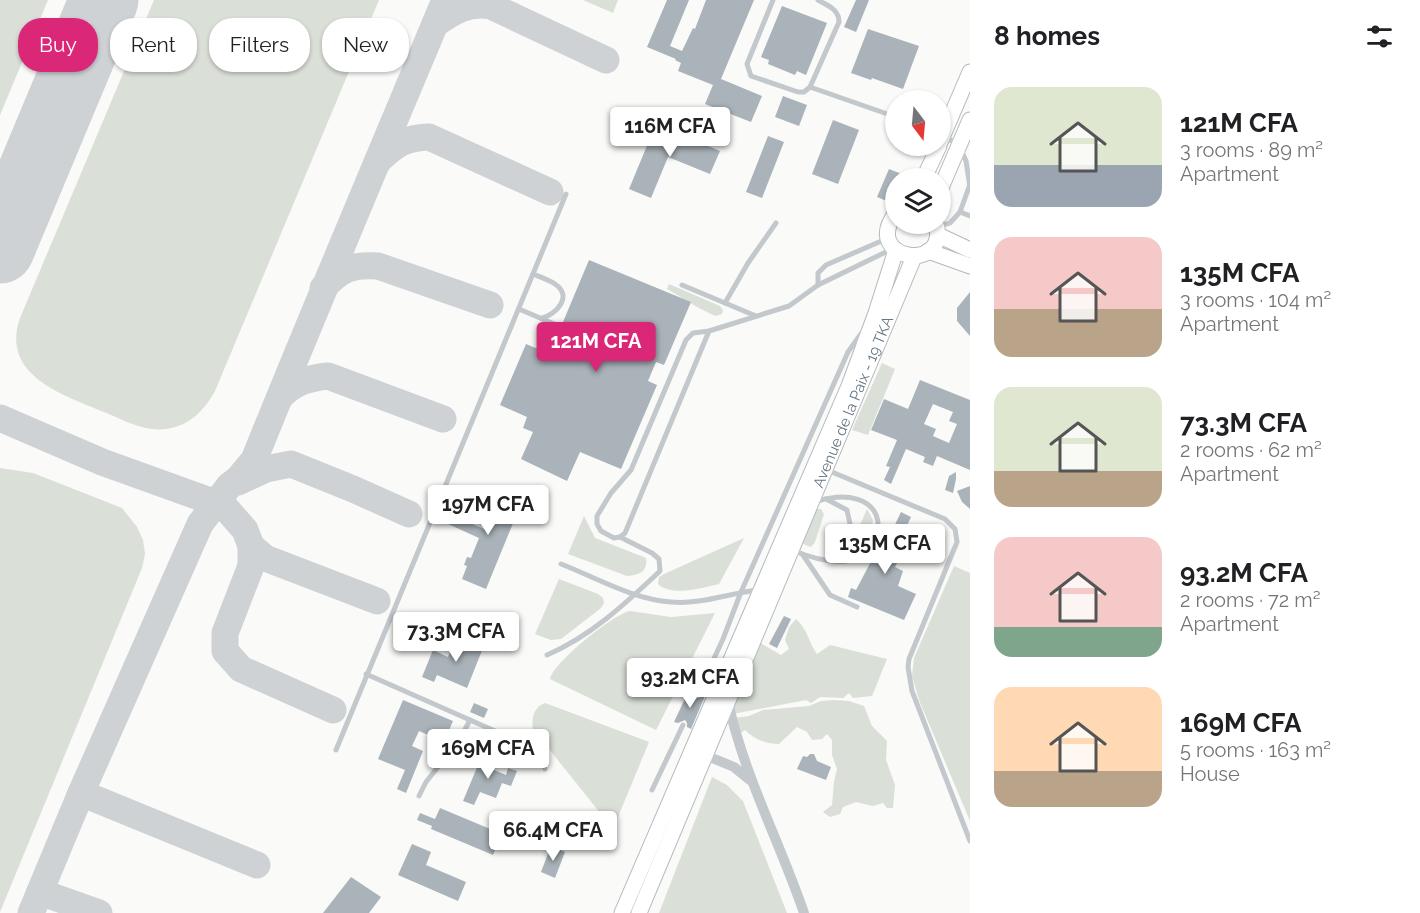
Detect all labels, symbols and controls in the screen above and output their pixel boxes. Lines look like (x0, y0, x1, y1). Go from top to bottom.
chip: Buy (18, 18, 98, 72)
chip: Rent (110, 18, 197, 72)
chip: Filters (209, 18, 310, 72)
chip: New (322, 18, 409, 72)
icon: filters (1363, 20, 1396, 53)
text: 8 homes (994, 21, 1100, 51)
north arrow (885, 90, 951, 156)
map controls (885, 90, 951, 234)
pin: 116M CFA (608, 107, 732, 158)
text: 121M CFA (1180, 108, 1298, 138)
icon: home (1042, 111, 1114, 183)
text: 116M CFA (624, 114, 716, 138)
text: 3 rooms · 89 m² (1180, 138, 1323, 162)
text: Apartment (1180, 162, 1279, 186)
button: layers (885, 168, 951, 234)
text: 135M CFA (1180, 258, 1299, 288)
icon: home (1042, 261, 1114, 333)
text: 3 rooms · 104 m² (1180, 288, 1331, 312)
text: Apartment (1180, 312, 1279, 336)
street label: Avenue de la Paix - 19 TKA (809, 314, 897, 491)
pin: 121M CFA (534, 322, 658, 373)
text: 121M CFA (551, 329, 641, 353)
text: 73.3M CFA (1180, 408, 1307, 438)
icon: home (1042, 411, 1114, 483)
text: 2 rooms · 62 m² (1180, 438, 1322, 462)
text: Apartment (1180, 462, 1279, 486)
pin: 197M CFA (426, 485, 550, 536)
text: 197M CFA (442, 492, 534, 516)
pin: 135M CFA (823, 524, 947, 575)
text: 135M CFA (839, 531, 931, 555)
text: 93.2M CFA (1180, 558, 1308, 588)
icon: home (1042, 561, 1114, 633)
text: 2 rooms · 72 m² (1180, 588, 1320, 612)
pin: 73.3M CFA (387, 612, 525, 663)
text: Apartment (1180, 612, 1279, 636)
text: 73.3M CFA (407, 619, 505, 643)
pin: 93.2M CFA (621, 658, 759, 709)
text: 93.2M CFA (641, 665, 739, 689)
text: 169M CFA (1180, 708, 1302, 738)
icon: home (1042, 711, 1114, 783)
pin: 169M CFA (426, 729, 550, 780)
text: 169M CFA (441, 736, 535, 760)
text: 5 rooms · 163 m² (1180, 738, 1331, 762)
text: House (1180, 762, 1240, 786)
pin: 66.4M CFA (484, 811, 622, 862)
text: 66.4M CFA (503, 818, 603, 842)

